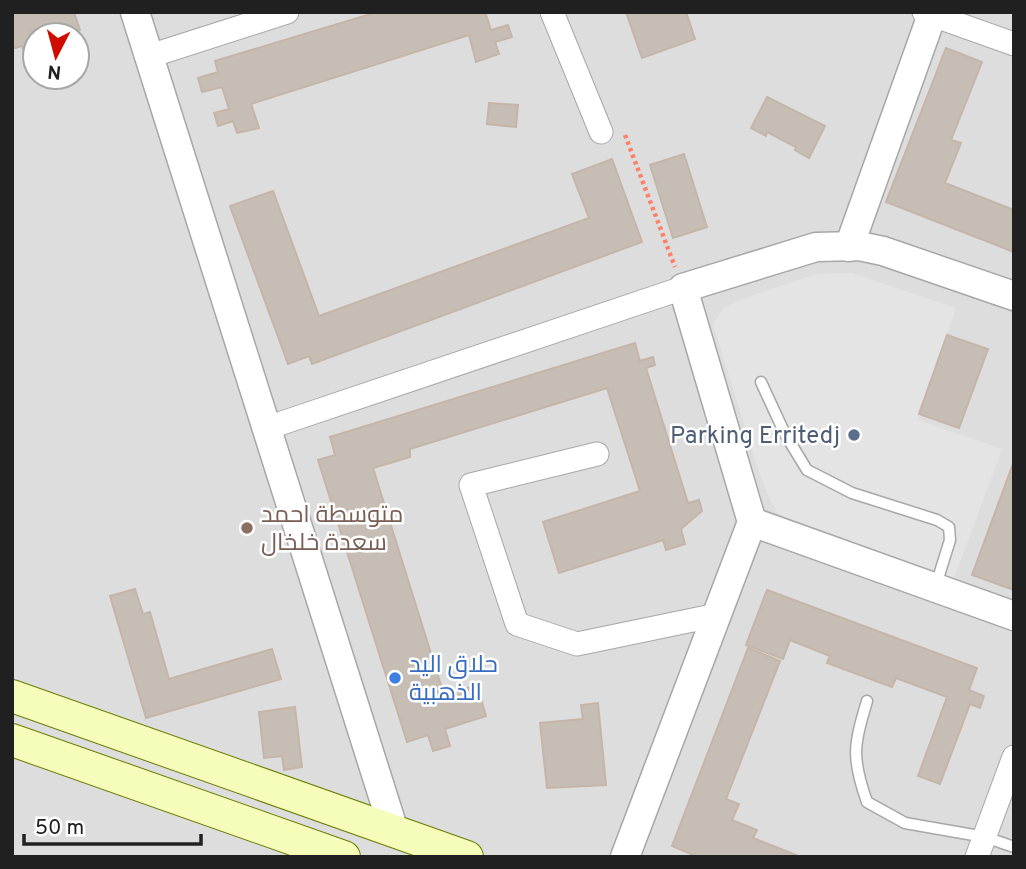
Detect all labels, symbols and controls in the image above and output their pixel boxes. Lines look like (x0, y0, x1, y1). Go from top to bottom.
north arrow (21, 21, 91, 91)
text: N (46, 58, 62, 84)
place label: Parking Erritedj (670, 422, 840, 452)
marker: Parking Erritedj (846, 427, 862, 443)
place label: متوسطة احمد سعدة خلخال (261, 501, 404, 559)
marker: متوسطة احمد سعدة خلخال (239, 520, 255, 536)
place label: حلاق اليد الذهبية (409, 651, 498, 709)
marker: حلاق اليد الذهبية (387, 670, 403, 686)
scale bar (24, 802, 201, 846)
text: 50 m (35, 815, 84, 842)

